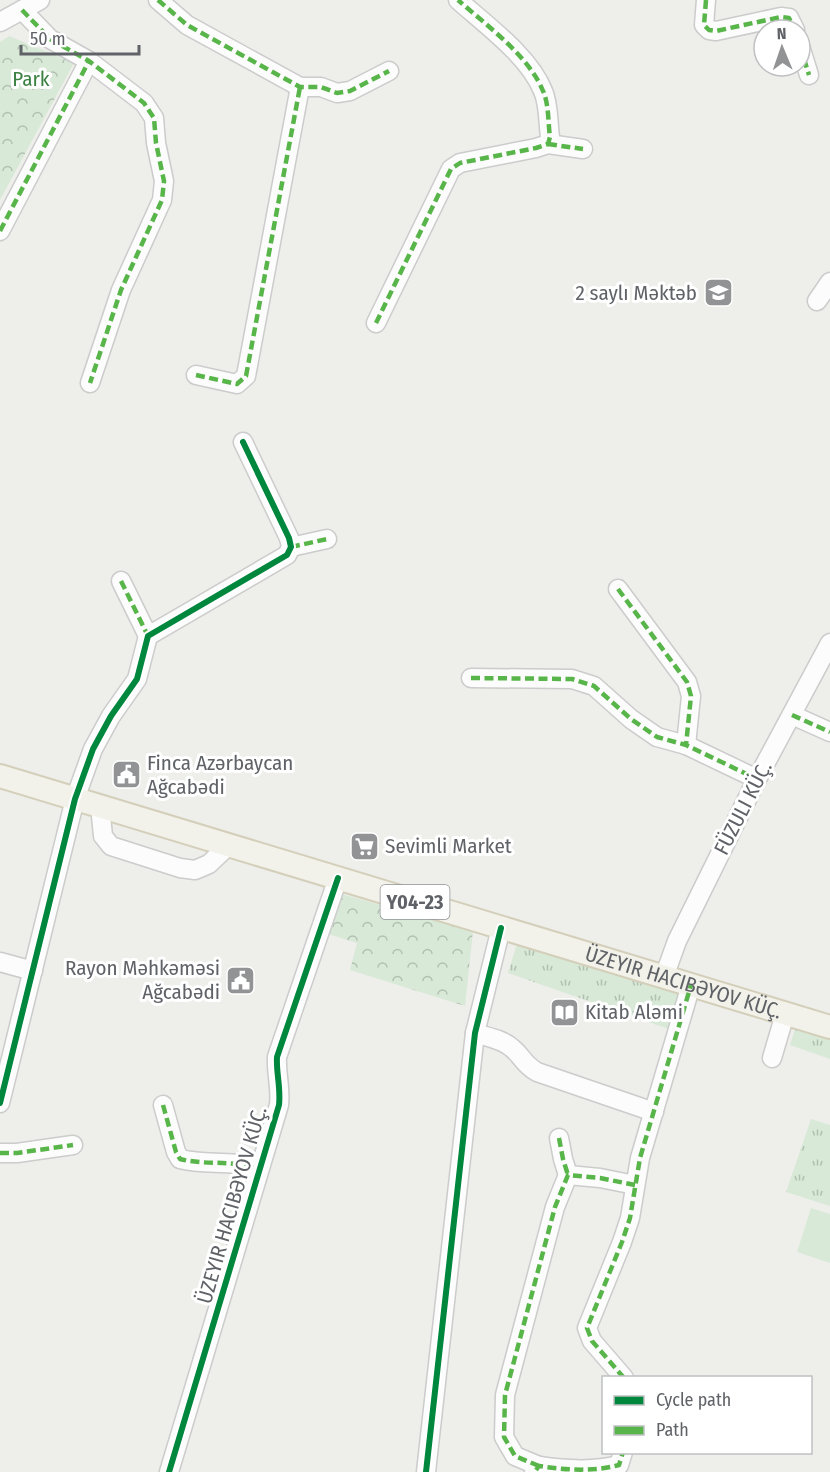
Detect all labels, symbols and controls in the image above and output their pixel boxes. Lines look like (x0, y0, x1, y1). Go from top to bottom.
scale bar (21, 18, 140, 56)
north arrow (752, 18, 812, 78)
text: N (776, 24, 787, 43)
text: 50 m (30, 28, 66, 50)
park label: Park (12, 66, 50, 92)
school or university icon: 2 saylı Məktəb (702, 277, 734, 309)
place label: 2 saylı Məktəb (575, 280, 697, 306)
place label: Finca Azərbaycan Ağcabədi (147, 750, 293, 800)
street label: FÜZULI KÜÇ. (708, 757, 778, 859)
public building icon: Finca Azərbaycan Ağcabədi (110, 759, 142, 791)
supermarket icon: Sevimli Market (348, 830, 380, 862)
place label: Sevimli Market (385, 833, 512, 859)
road number: Y04-23 (380, 885, 450, 919)
street label: ÜZEYIR HACIBƏYOV KÜÇ. (582, 941, 785, 1025)
place label: Rayon Məhkəməsi Ağcabədi (65, 955, 220, 1005)
public building icon: Rayon Məhkəməsi Ağcabədi (225, 964, 257, 996)
library icon: Kitab Aləmi (548, 996, 580, 1028)
place label: Kitab Aləmi (585, 999, 683, 1025)
street label: ÜZEYIR HACIBƏYOV KÜÇ. (191, 1103, 273, 1307)
legend (602, 1376, 812, 1454)
text: Cycle path (656, 1389, 731, 1411)
text: Path (656, 1419, 689, 1441)

